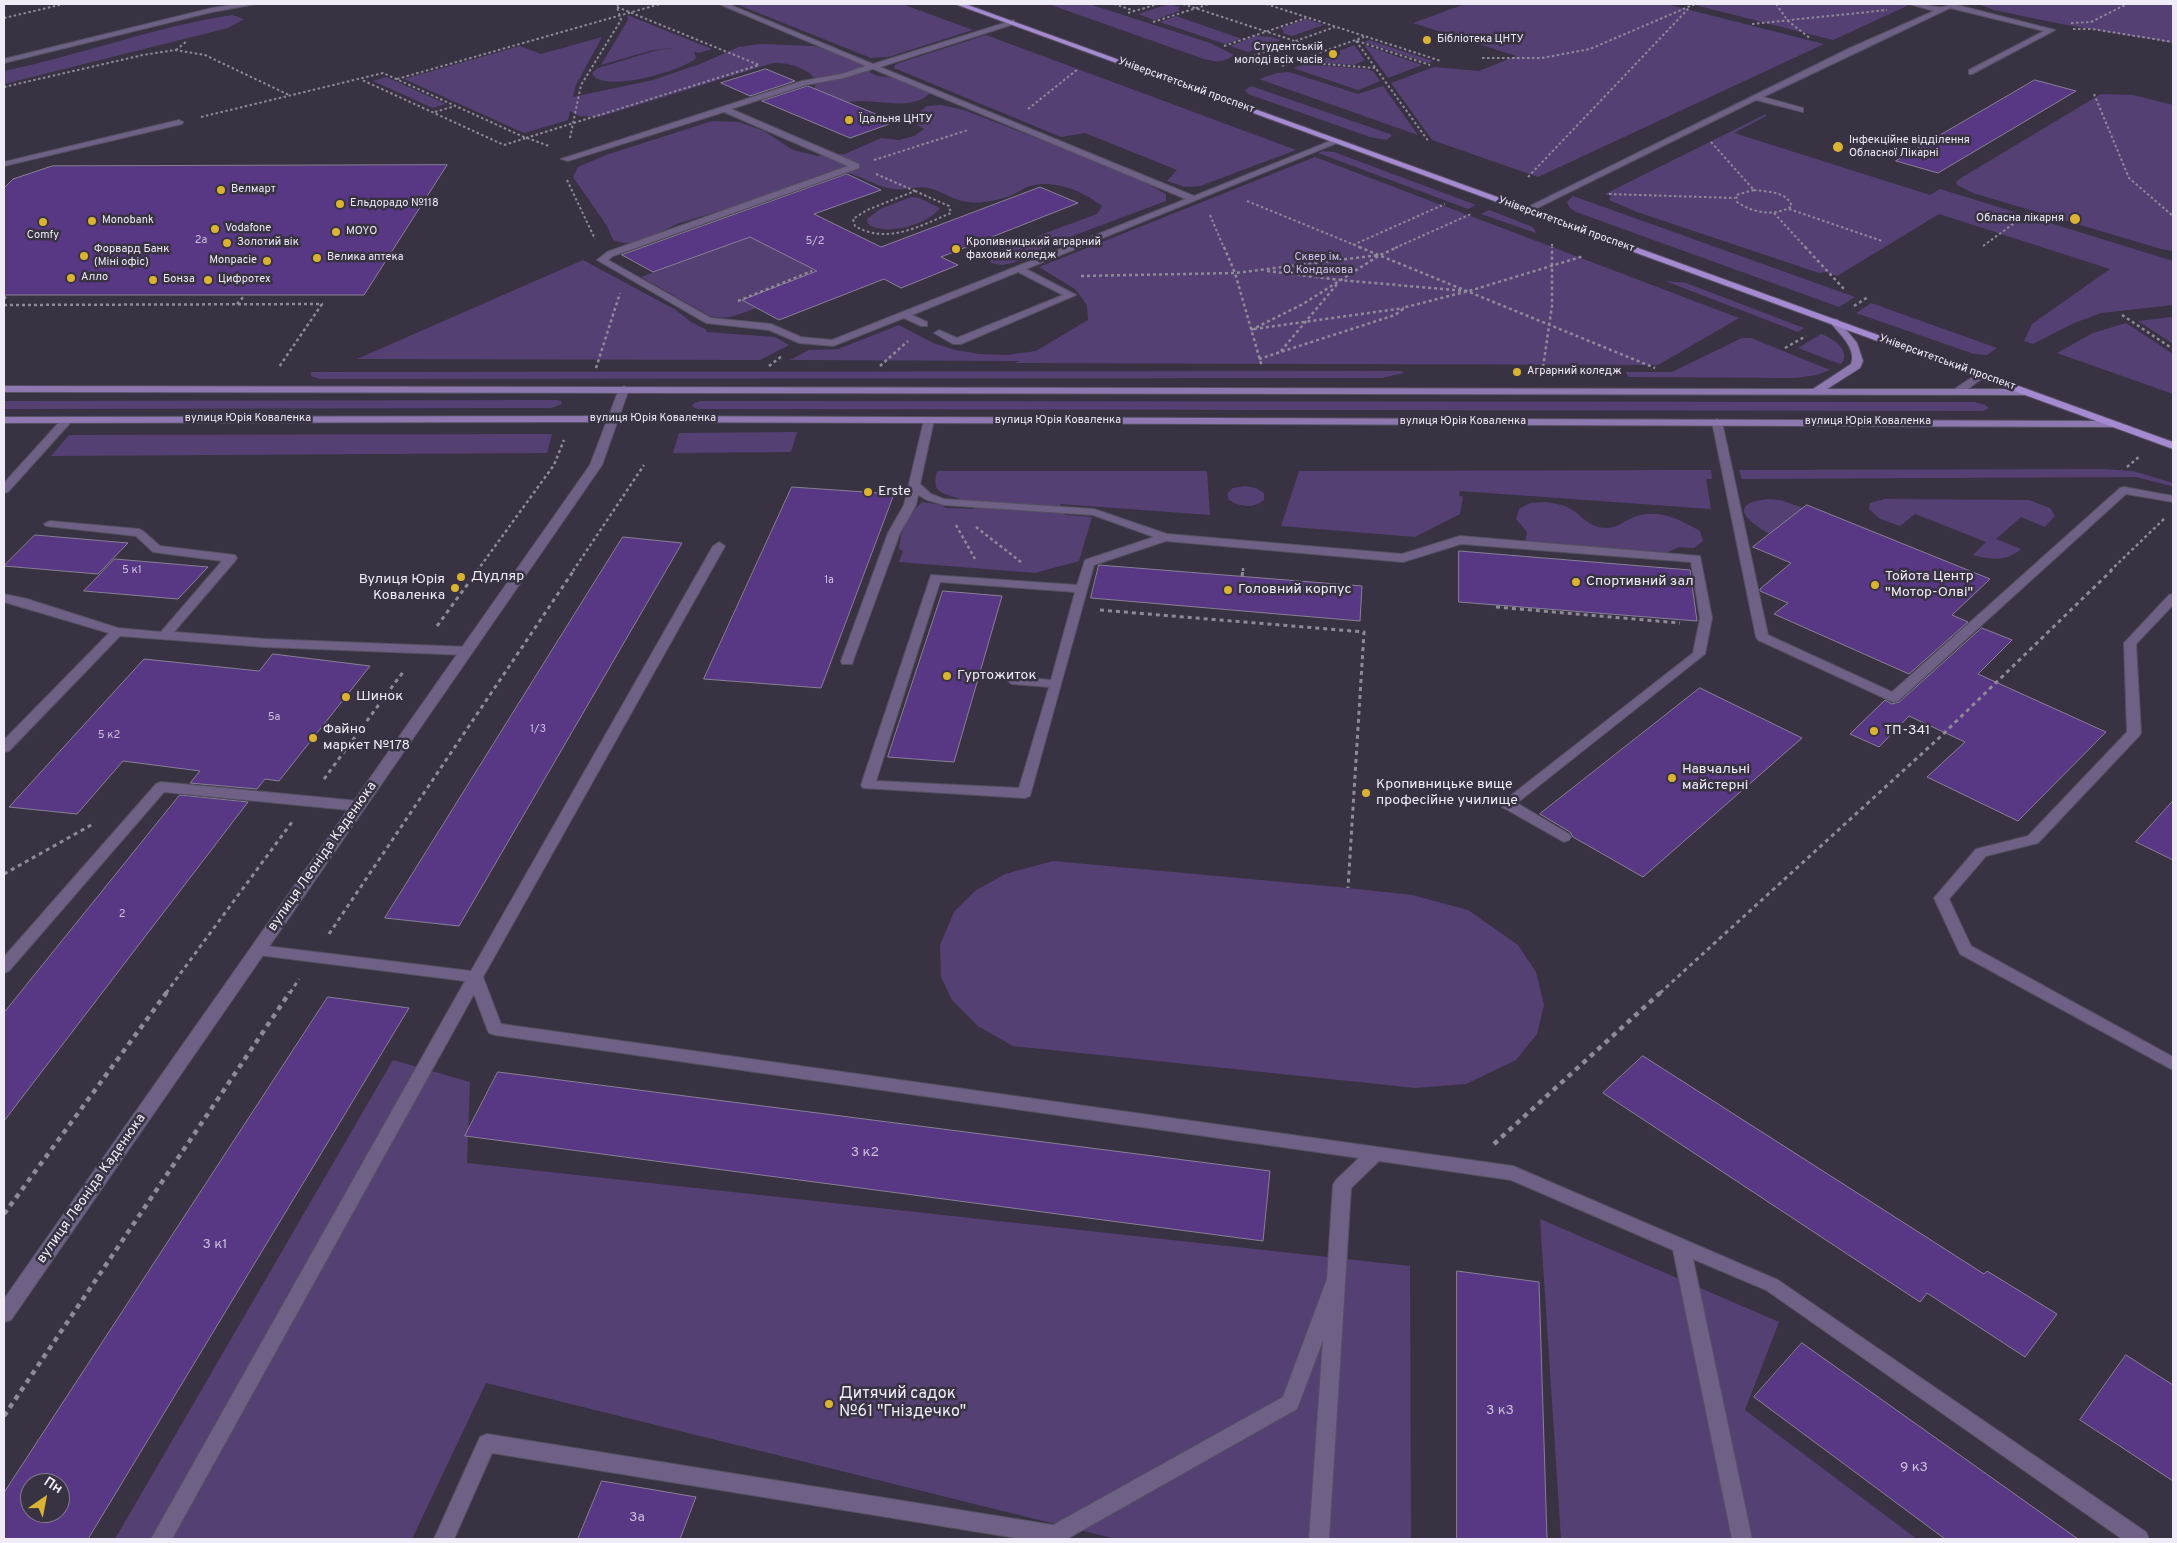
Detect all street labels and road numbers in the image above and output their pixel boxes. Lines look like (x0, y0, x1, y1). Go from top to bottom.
street label: Університетський проспект (1116, 55, 1256, 117)
street label: Університетський проспект (1496, 194, 1636, 256)
street label: Університетський проспект (1877, 332, 2017, 394)
street label: вулиця Юрія Коваленка (185, 412, 311, 426)
street label: вулиця Юрія Коваленка (590, 412, 716, 426)
street label: вулиця Юрія Коваленка (995, 414, 1121, 428)
street label: вулиця Юрія Коваленка (1400, 415, 1526, 429)
street label: вулиця Юрія Коваленка (1805, 415, 1931, 429)
street label: вулиця Леоніда Каденюка (265, 779, 381, 935)
street label: вулиця Леоніда Каденюка (34, 1111, 150, 1267)

